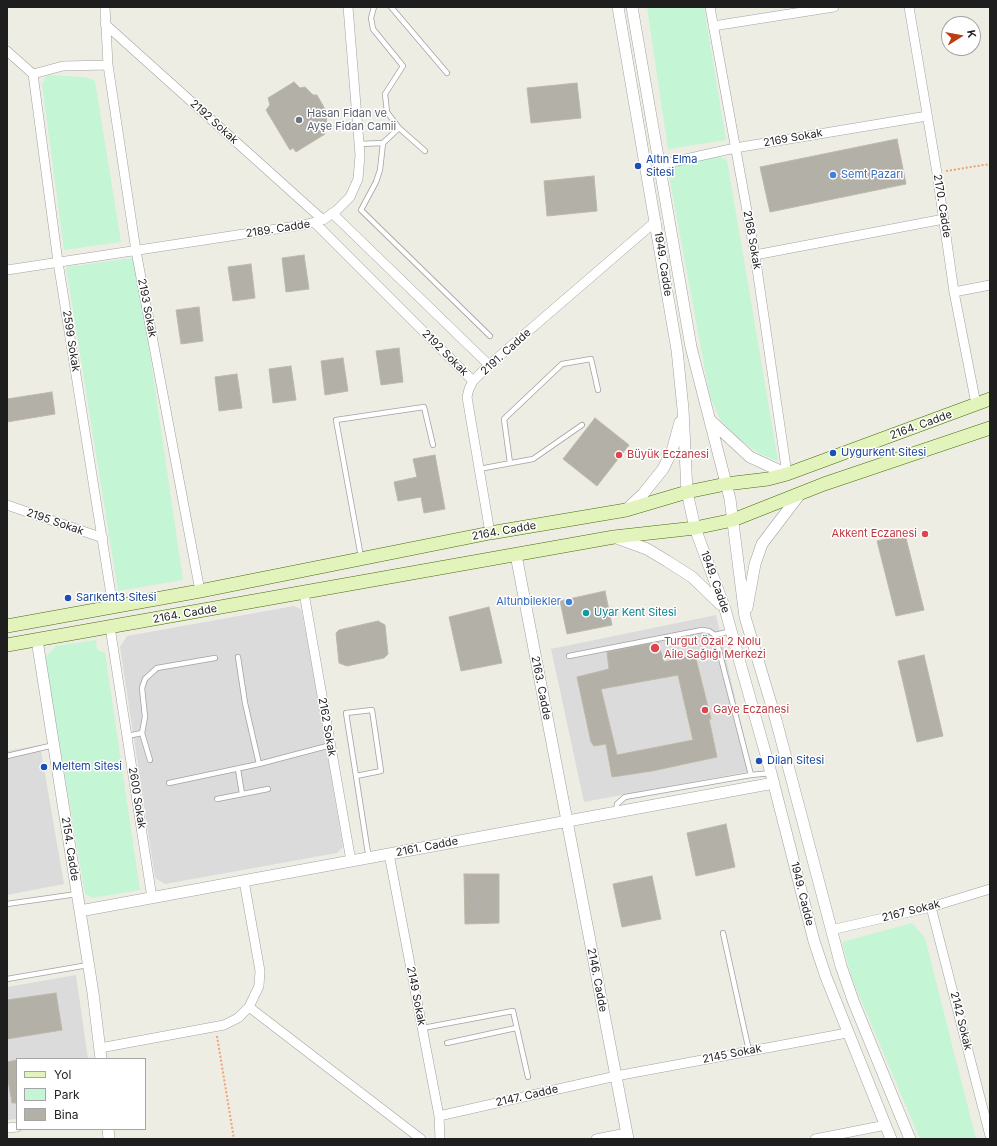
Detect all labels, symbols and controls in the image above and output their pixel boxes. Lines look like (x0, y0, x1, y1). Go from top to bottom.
north arrow (941, 16, 981, 56)
text: K (964, 29, 979, 39)
street label: 2192 Sokak (187, 97, 241, 147)
place label: Hasan Fidan ve Ayşe Fidan Camii (307, 107, 396, 133)
marker: Hasan Fidan ve Ayşe Fidan Camii (294, 115, 304, 125)
street label: 2169 Sokak (762, 126, 824, 150)
place label: Altın Elma Sitesi (646, 153, 697, 179)
marker: Altın Elma Sitesi (633, 161, 643, 171)
place label: Semt Pazarı (841, 168, 903, 182)
marker: Semt Pazarı (828, 170, 838, 180)
street label: 2170. Cadde (930, 173, 954, 239)
street label: 2168 Sokak (740, 209, 764, 271)
street label: 2189. Cadde (245, 217, 311, 241)
street label: 1949. Cadde (651, 231, 675, 297)
street label: 2193 Sokak (135, 277, 159, 339)
street label: 2599 Sokak (60, 309, 82, 373)
street label: 2191. Cadde (478, 326, 534, 378)
street label: 2192 Sokak (419, 327, 471, 379)
street label: 2164. Cadde (888, 408, 954, 442)
place label: Uygurkent Sitesi (841, 446, 926, 460)
place label: Büyük Eczanesi (627, 448, 709, 462)
marker: Uygurkent Sitesi (828, 448, 838, 458)
marker: Büyük Eczanesi (614, 450, 624, 460)
street label: 2195 Sokak (25, 506, 85, 538)
street label: 2164. Cadde (471, 519, 537, 543)
place label: Akkent Eczanesi (832, 527, 917, 541)
marker: Akkent Eczanesi (920, 529, 930, 539)
street label: 1949. Cadde (698, 549, 732, 615)
place label: Sarıkent3 Sitesi (76, 591, 156, 605)
marker: Sarıkent3 Sitesi (63, 593, 73, 603)
place label: Altunbilekler (496, 595, 561, 609)
marker: Altunbilekler (564, 597, 574, 607)
street label: 2164. Cadde (152, 602, 218, 626)
place label: Uyar Kent Sitesi (594, 606, 676, 620)
marker: Uyar Kent Sitesi (581, 608, 591, 618)
place label: Turgut Özal 2 Nolu Aile Sağlığı Merkezi (664, 635, 766, 661)
marker: Turgut Özal 2 Nolu Aile Sağlığı Merkezi (649, 642, 661, 654)
street label: 2163. Cadde (528, 655, 554, 721)
street label: 2162 Sokak (315, 696, 339, 758)
place label: Gaye Eczanesi (713, 703, 789, 717)
marker: Gaye Eczanesi (700, 705, 710, 715)
place label: Dilan Sitesi (767, 754, 824, 768)
marker: Dilan Sitesi (754, 756, 764, 766)
place label: Meltem Sitesi (52, 760, 122, 774)
marker: Meltem Sitesi (39, 762, 49, 772)
street label: 2600 Sokak (126, 766, 148, 830)
street label: 2154. Cadde (58, 816, 82, 882)
street label: 2161. Cadde (395, 835, 459, 859)
street label: 1949. Cadde (788, 861, 816, 927)
street label: 2167 Sokak (881, 897, 941, 925)
street label: 2146. Cadde (584, 947, 610, 1013)
street label: 2149 Sokak (404, 965, 428, 1027)
street label: 2142 Sokak (947, 990, 975, 1052)
street label: 2145 Sokak (701, 1042, 763, 1066)
legend (16, 1058, 146, 1130)
text: Yol (54, 1067, 71, 1082)
street label: 2147. Cadde (495, 1082, 559, 1110)
text: Park (54, 1087, 80, 1102)
text: Bina (54, 1107, 79, 1122)

